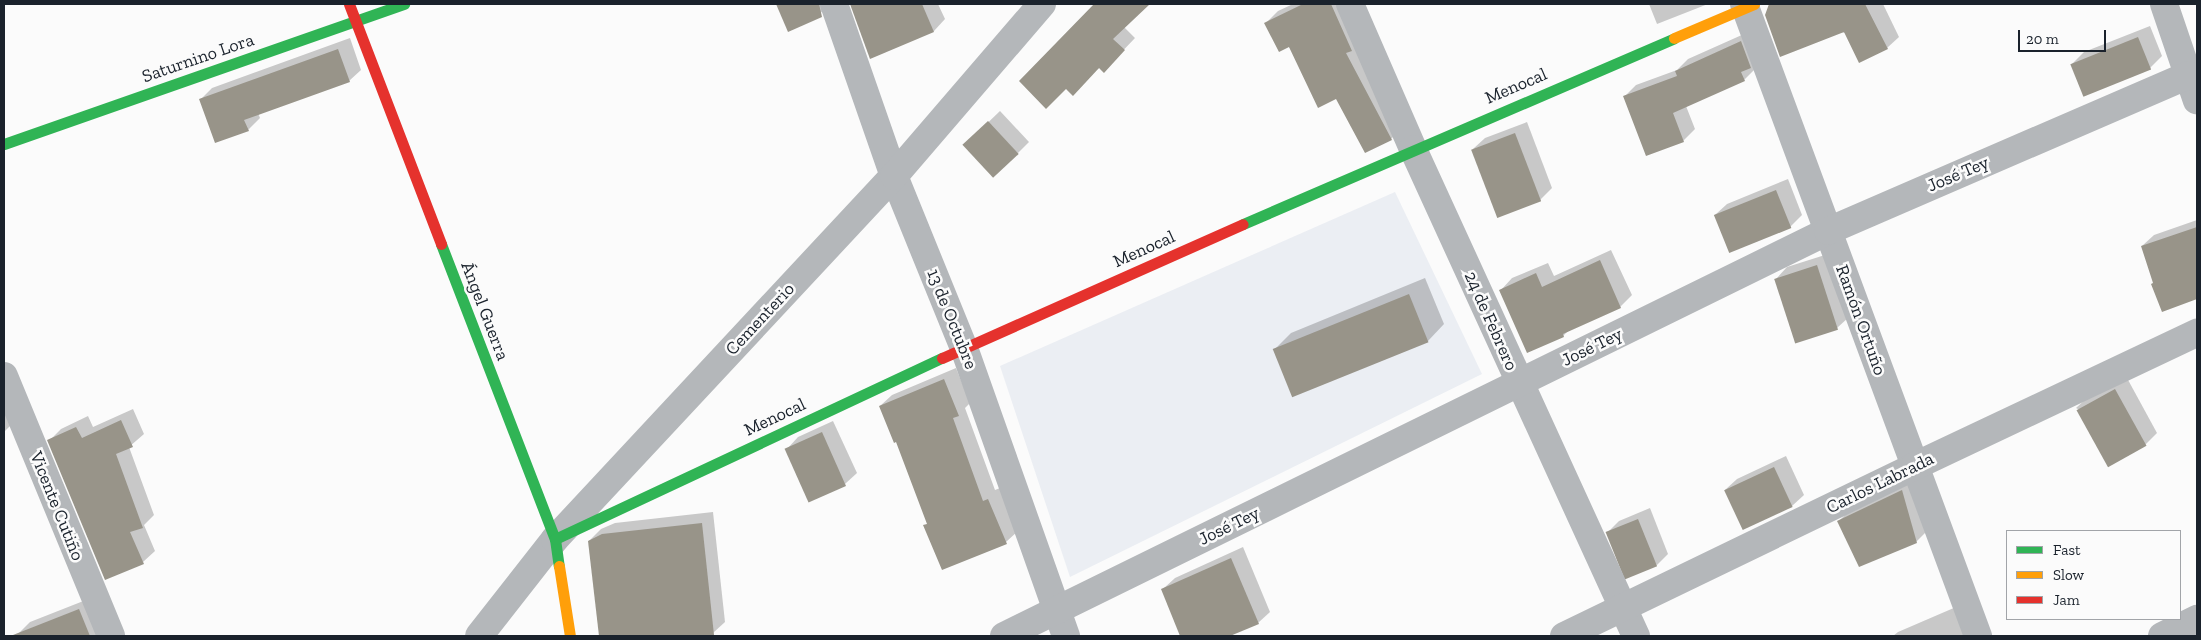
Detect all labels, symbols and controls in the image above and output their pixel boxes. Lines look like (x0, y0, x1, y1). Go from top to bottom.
scale bar (2021, 20, 2108, 52)
street label: Saturnino Lora (139, 29, 257, 87)
text: 20 m (2026, 30, 2059, 48)
street label: Menocal (1482, 63, 1550, 109)
street label: José Tey (1924, 151, 1992, 197)
street label: Menocal (1110, 226, 1178, 272)
street label: Ángel Guerra (456, 259, 514, 363)
street label: Ramón Ortuño (1831, 262, 1891, 378)
street label: 13 de Octubre (922, 266, 982, 372)
street label: 24 de Febrero (1460, 268, 1522, 374)
street label: Cementerio (721, 278, 799, 360)
street label: José Tey (1558, 323, 1626, 371)
street label: Menocal (741, 393, 809, 441)
street label: Vicente Cutiño (25, 448, 89, 564)
street label: Carlos Labrada (1823, 448, 1937, 518)
street label: José Tey (1195, 502, 1263, 550)
legend (2006, 530, 2181, 620)
text: Fast (2053, 541, 2081, 559)
text: Slow (2053, 566, 2084, 584)
text: Jam (2053, 591, 2080, 609)

